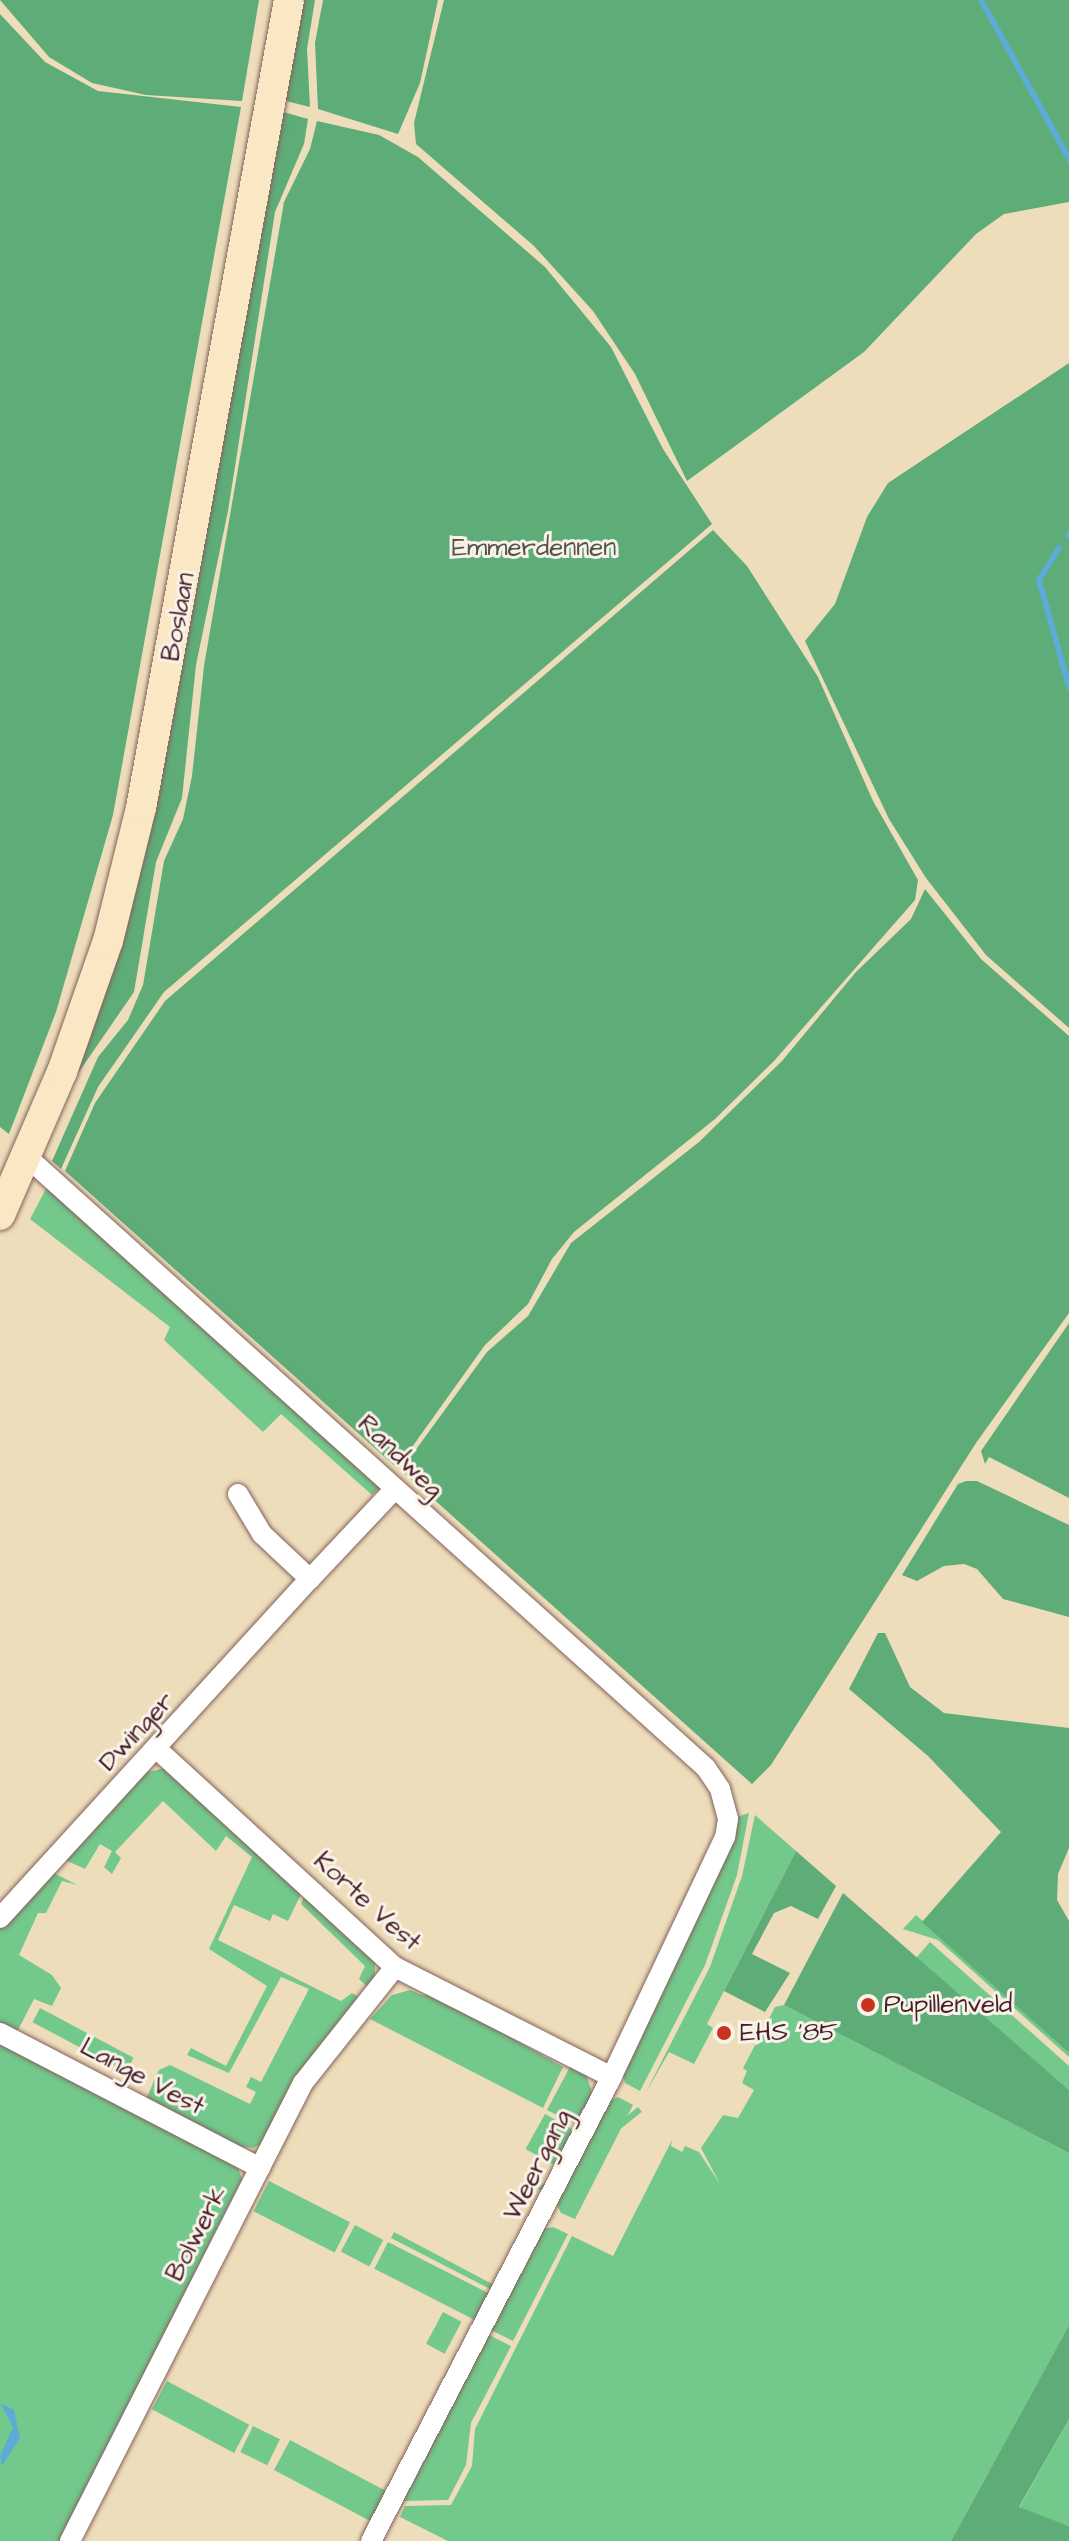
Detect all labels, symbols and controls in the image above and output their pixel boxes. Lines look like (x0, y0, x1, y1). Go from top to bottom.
park label: Emmerdennen (452, 532, 616, 564)
street label: Boslaan (156, 570, 202, 664)
street label: Randweg (351, 1409, 449, 1505)
street label: Dwinger (93, 1686, 181, 1778)
street label: Korte Vest (307, 1846, 427, 1958)
place label: Pupillenveld (884, 1989, 1012, 2021)
marker: Pupillenveld (859, 1996, 877, 2014)
place label: EHS '85 (740, 2017, 838, 2049)
marker: EHS '85 (715, 2024, 733, 2042)
street label: Lange Vest (75, 2031, 209, 2123)
street label: Weergang (497, 2104, 579, 2226)
street label: Bolwerk (160, 2181, 234, 2287)

